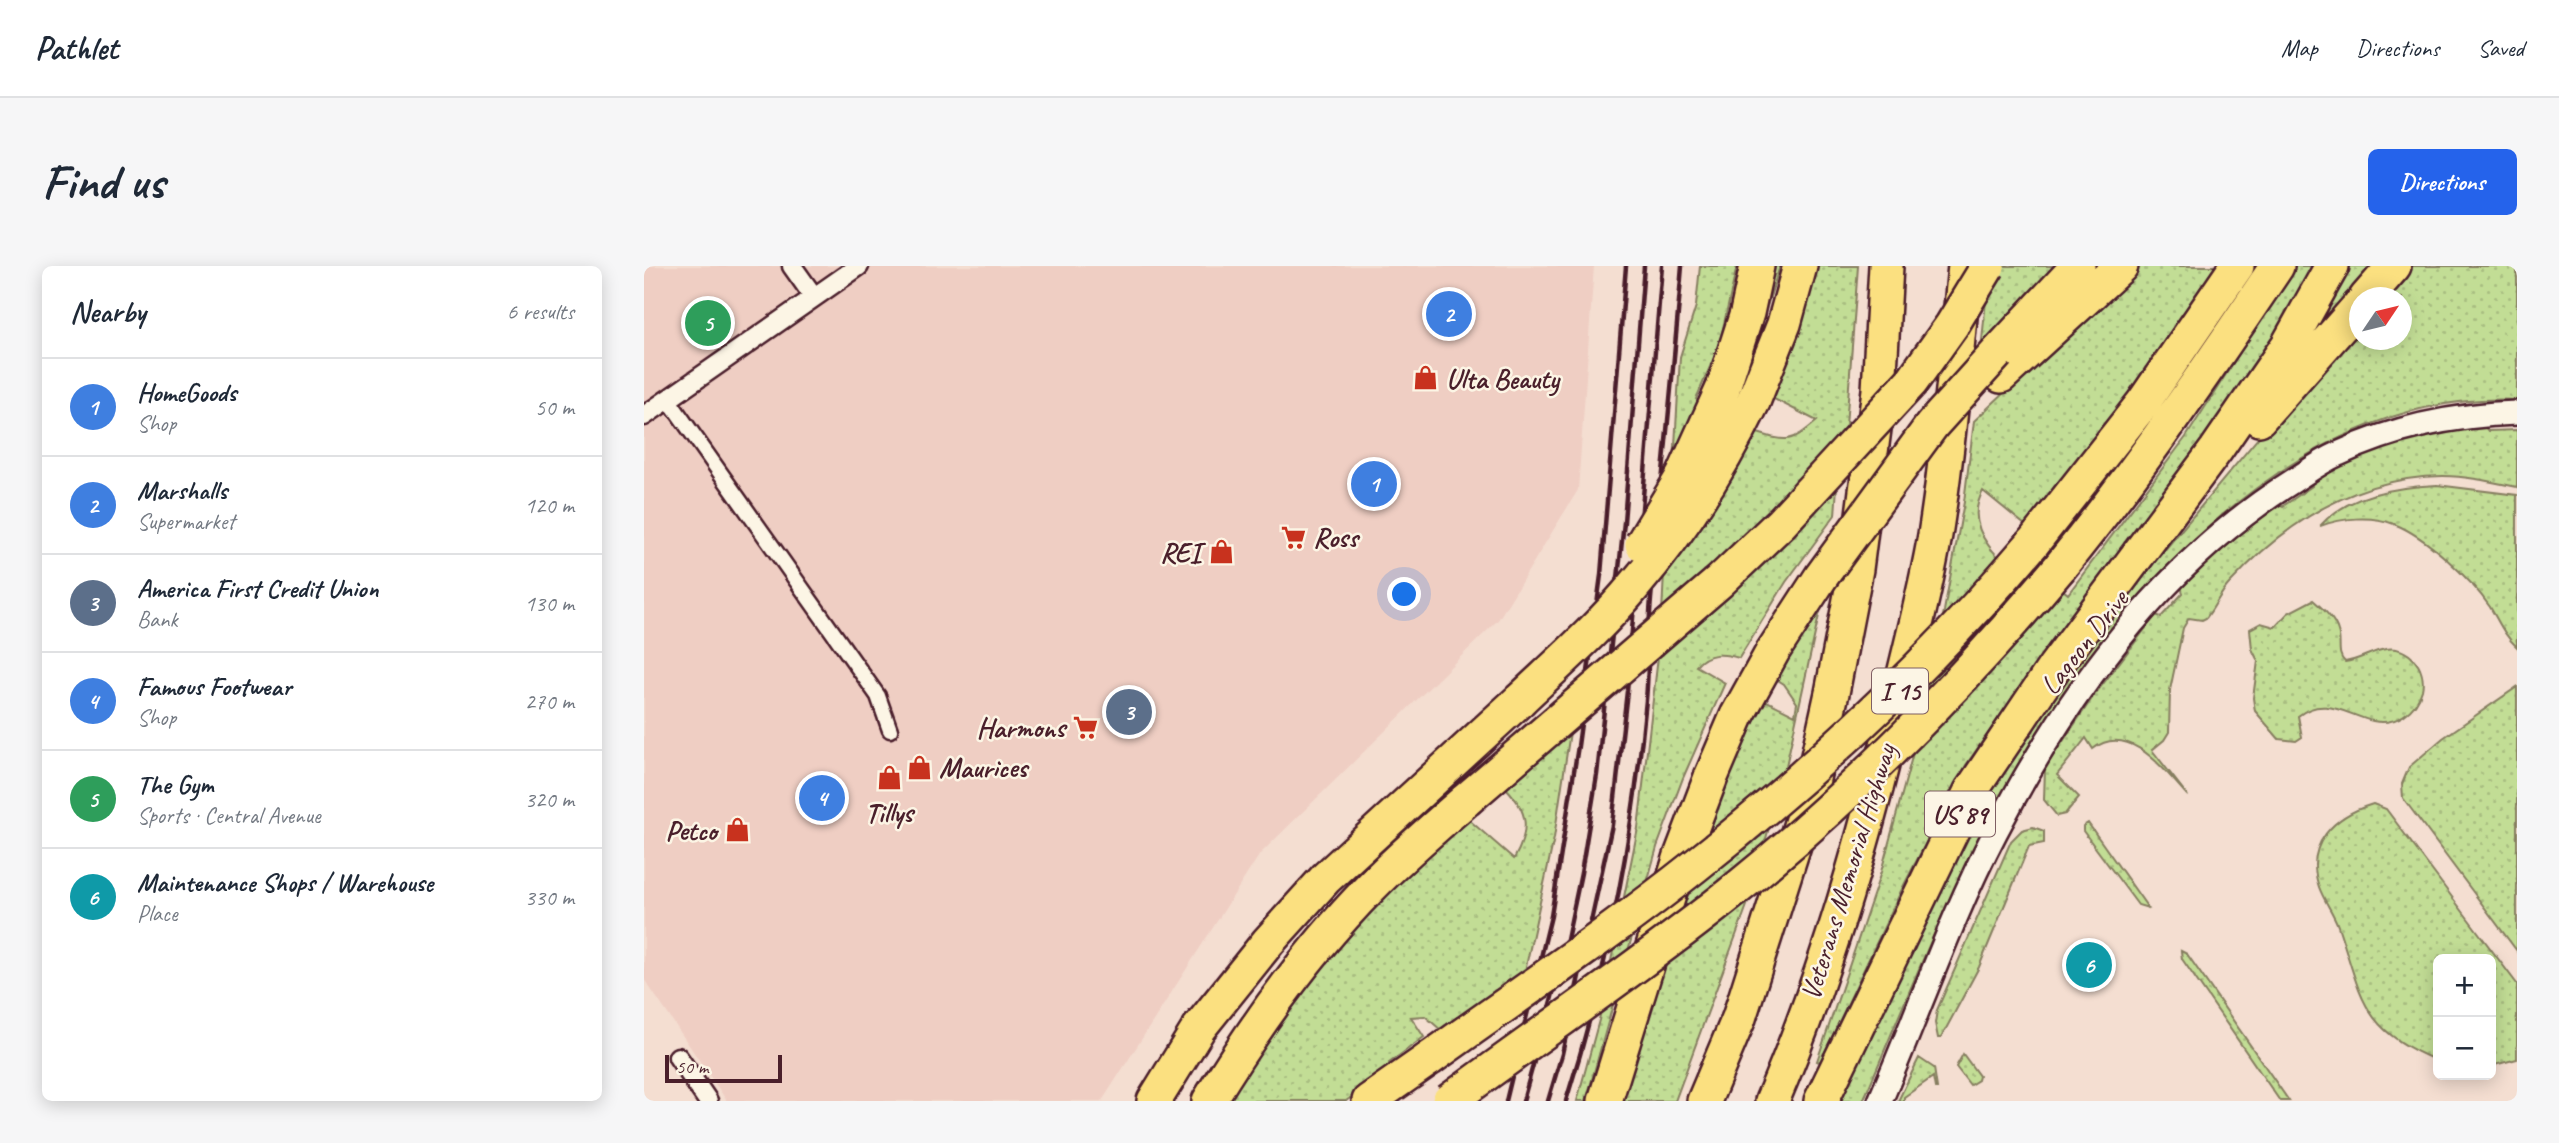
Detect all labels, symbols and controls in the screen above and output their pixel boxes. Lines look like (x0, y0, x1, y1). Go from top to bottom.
text: Pathlet (35, 27, 118, 69)
text: Map (2281, 33, 2318, 63)
text: Directions (2356, 33, 2439, 63)
text: Saved (2477, 33, 2524, 63)
button: Directions (2368, 149, 2517, 215)
text: Find us (42, 151, 164, 213)
north arrow (2349, 287, 2412, 350)
pin: 2 (1426, 288, 1472, 340)
text: Nearby (70, 293, 146, 331)
text: 6 results (507, 297, 574, 326)
pin: 5 (685, 297, 731, 349)
place label: Ulta Beauty (1446, 361, 1561, 397)
shop icon: Ulta Beauty (1412, 364, 1440, 392)
text: HomeGoods (137, 376, 236, 409)
text: 1 (88, 393, 98, 422)
text: 50 m (535, 393, 574, 422)
text: Shop (137, 409, 176, 438)
pin: 1 (1351, 458, 1397, 510)
text: Marshalls (137, 474, 227, 507)
text: 2 (88, 491, 98, 520)
text: 120 m (525, 491, 574, 520)
text: Supermarket (137, 507, 235, 536)
place label: Ross (1313, 520, 1361, 555)
supermarket icon: Ross (1279, 523, 1307, 551)
place label: REI (1160, 535, 1207, 570)
shop icon: REI (1207, 538, 1235, 566)
text: America First Credit Union (137, 572, 378, 605)
your location (1387, 577, 1421, 611)
street label: Lagoon Drive (2032, 581, 2137, 701)
text: 3 (88, 589, 98, 618)
text: 130 m (525, 589, 574, 618)
text: Bank (137, 605, 178, 634)
road number: I 15 (1872, 668, 1928, 714)
text: Famous Footwear (137, 670, 291, 703)
pin: 3 (1106, 686, 1152, 738)
text: 4 (88, 687, 98, 716)
text: 270 m (525, 687, 574, 716)
text: Shop (137, 703, 176, 732)
place label: Harmons (976, 710, 1068, 745)
supermarket icon: Harmons (1071, 713, 1099, 741)
street label: Veterans Memorial Highway (1792, 738, 1904, 1004)
place label: Maurices (939, 750, 1030, 785)
shop icon: Maurices (905, 753, 933, 781)
shop icon: Tillys (875, 764, 903, 792)
text: The Gym (137, 768, 214, 801)
pin: 4 (799, 772, 845, 824)
text: 5 (88, 785, 98, 814)
text: 320 m (525, 785, 574, 814)
road number: US 89 (1925, 792, 1995, 836)
place label: Tillys (865, 795, 916, 830)
text: Sports · Central Avenue (137, 801, 320, 830)
place label: Petco (666, 813, 720, 848)
shop icon: Petco (723, 816, 751, 844)
text: Maintenance Shops / Warehouse (137, 866, 433, 899)
text: 6 (88, 883, 98, 912)
text: 330 m (525, 883, 574, 912)
text: Place (137, 899, 177, 928)
pin: 6 (2066, 939, 2112, 991)
map controls (2433, 954, 2496, 1080)
button: + (2433, 954, 2496, 1017)
button: − (2433, 1017, 2496, 1080)
scale bar (665, 1052, 782, 1084)
text: 50 m (676, 1055, 708, 1079)

